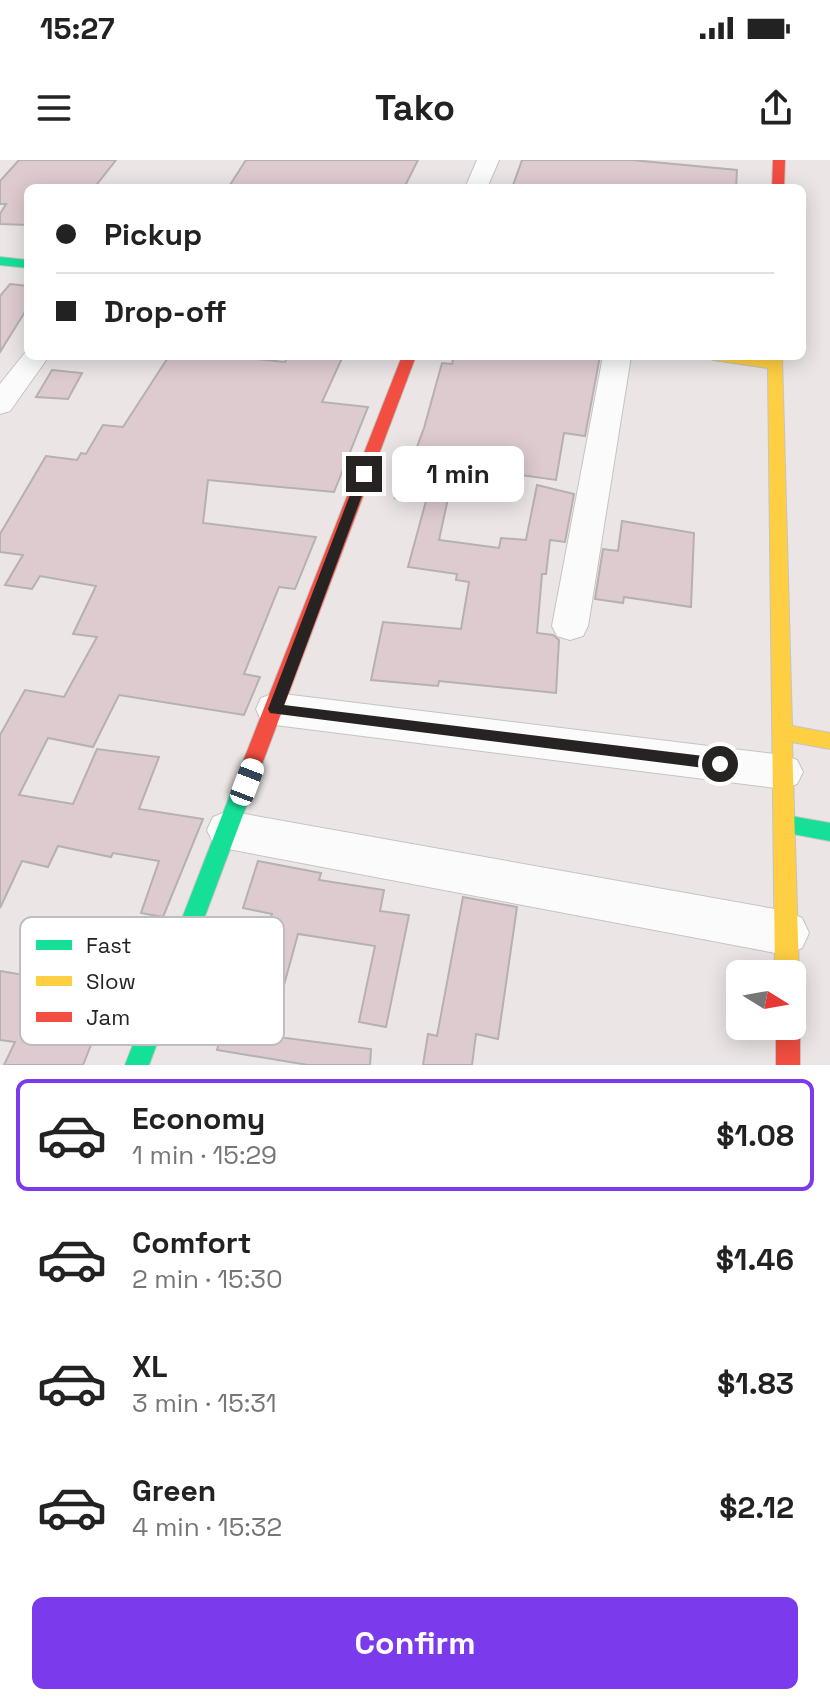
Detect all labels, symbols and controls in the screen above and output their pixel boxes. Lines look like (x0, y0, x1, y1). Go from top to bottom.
text: 15:27 (40, 9, 115, 48)
text: Tako (375, 85, 455, 131)
icon: menu (32, 86, 76, 130)
icon: share (754, 86, 798, 130)
text: Pickup (104, 215, 202, 254)
text: Drop-off (104, 292, 227, 331)
callout: 1 min (392, 446, 524, 502)
route end (346, 456, 382, 492)
text: 1 min (426, 457, 490, 491)
route start (702, 746, 738, 782)
car (227, 755, 267, 809)
legend (20, 917, 284, 1045)
text: Fast (86, 931, 132, 959)
north arrow (726, 960, 806, 1040)
map controls (726, 960, 806, 1040)
text: Slow (86, 967, 136, 995)
text: Jam (86, 1003, 130, 1031)
icon: car (36, 1099, 108, 1171)
text: Economy (132, 1099, 265, 1138)
text: $1.08 (716, 1116, 794, 1155)
text: 1 min · 15:29 (132, 1138, 277, 1172)
icon: car (36, 1223, 108, 1295)
text: Comfort (132, 1223, 251, 1262)
text: $1.46 (716, 1240, 794, 1279)
text: 2 min · 15:30 (132, 1262, 283, 1296)
icon: car (36, 1347, 108, 1419)
text: XL (132, 1347, 168, 1386)
text: $1.83 (717, 1364, 794, 1403)
text: 3 min · 15:31 (132, 1386, 277, 1420)
icon: car (36, 1471, 108, 1543)
text: Green (132, 1471, 216, 1510)
text: $2.12 (719, 1488, 794, 1527)
text: 4 min · 15:32 (132, 1510, 282, 1544)
button: Confirm (32, 1597, 798, 1689)

